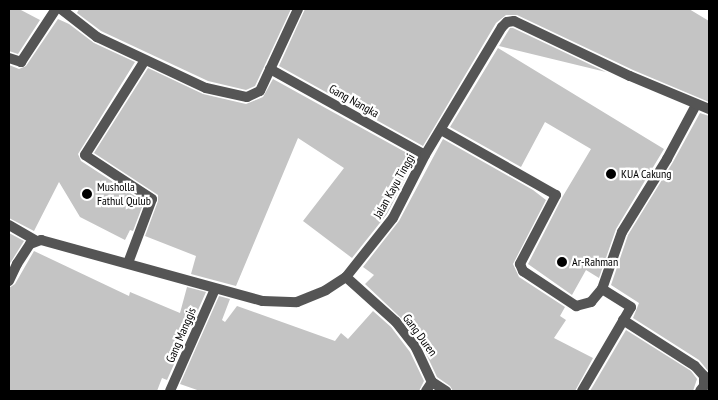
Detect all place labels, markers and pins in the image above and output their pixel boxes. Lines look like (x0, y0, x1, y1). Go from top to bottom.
place label: KUA Cakung (621, 167, 672, 181)
marker: KUA Cakung (605, 168, 617, 180)
place label: Musholla Fathul Qulub (97, 180, 151, 208)
marker: Musholla Fathul Qulub (81, 188, 93, 200)
place label: Ar-Rahman (572, 255, 618, 269)
marker: Ar-Rahman (556, 256, 568, 268)

